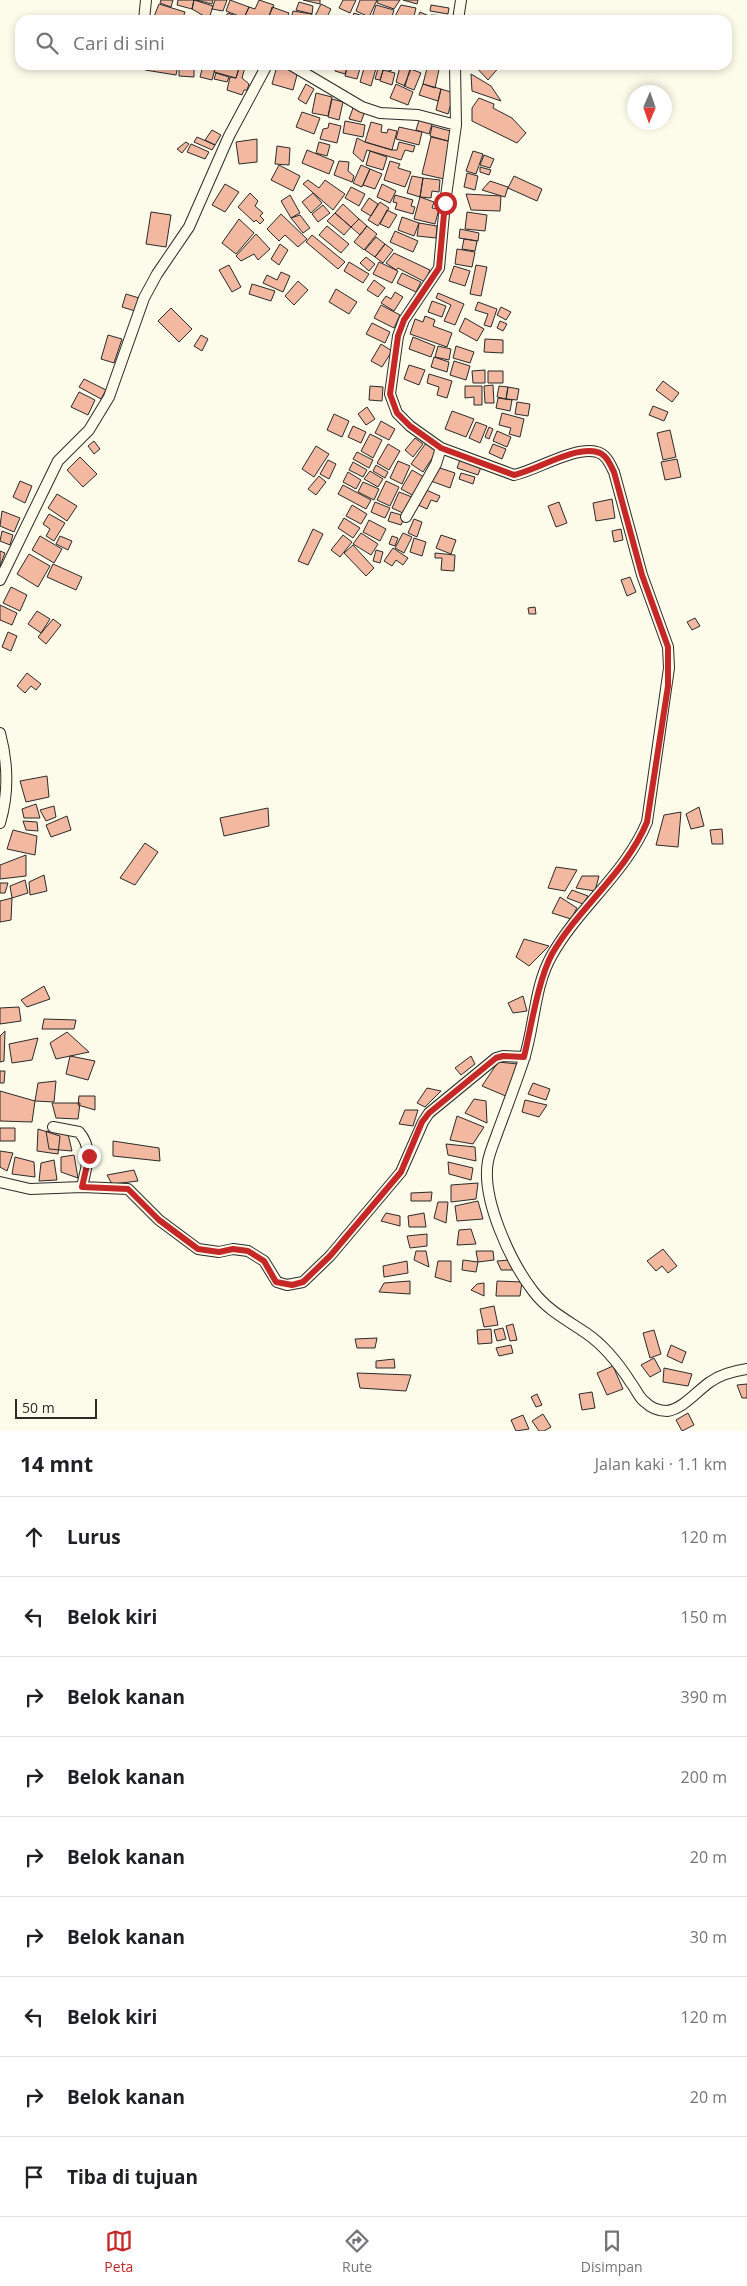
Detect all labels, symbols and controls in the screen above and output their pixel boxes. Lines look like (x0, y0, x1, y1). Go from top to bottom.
search box (15, 15, 732, 70)
icon: search (33, 29, 61, 57)
text: Cari di sini (73, 30, 165, 56)
north arrow (627, 85, 672, 130)
route start (434, 192, 457, 215)
route end (78, 1145, 101, 1168)
scale bar (15, 1396, 98, 1419)
text: 50 m (22, 1398, 55, 1417)
text: 14 mnt (20, 1450, 93, 1478)
text: Jalan kaki · 1.1 km (595, 1453, 727, 1475)
icon: ahead (20, 1523, 48, 1551)
text: Lurus (67, 1524, 121, 1550)
text: 120 m (681, 1526, 727, 1548)
icon: left (20, 1603, 48, 1631)
text: Belok kiri (67, 1604, 157, 1630)
text: 150 m (681, 1606, 727, 1628)
icon: right (20, 1683, 48, 1711)
text: Belok kanan (67, 1684, 185, 1710)
text: 390 m (681, 1686, 727, 1708)
icon: right (20, 1763, 48, 1791)
text: Belok kanan (67, 1764, 185, 1790)
text: 200 m (681, 1766, 727, 1788)
icon: right (20, 1843, 48, 1871)
text: Belok kanan (67, 1844, 185, 1870)
text: 20 m (690, 1846, 727, 1868)
icon: right (20, 1923, 48, 1951)
text: Belok kanan (67, 1924, 185, 1950)
text: 30 m (690, 1926, 727, 1948)
icon: left (20, 2003, 48, 2031)
text: Belok kiri (67, 2004, 157, 2030)
text: 120 m (681, 2006, 727, 2028)
icon: right (20, 2083, 48, 2111)
text: Belok kanan (67, 2084, 185, 2110)
text: 20 m (690, 2086, 727, 2108)
icon: arrive (20, 2163, 48, 2191)
text: Tiba di tujuan (67, 2164, 198, 2190)
tab: Peta (104, 2227, 133, 2276)
tab: Rute (342, 2227, 372, 2276)
tab: Disimpan (581, 2227, 643, 2276)

